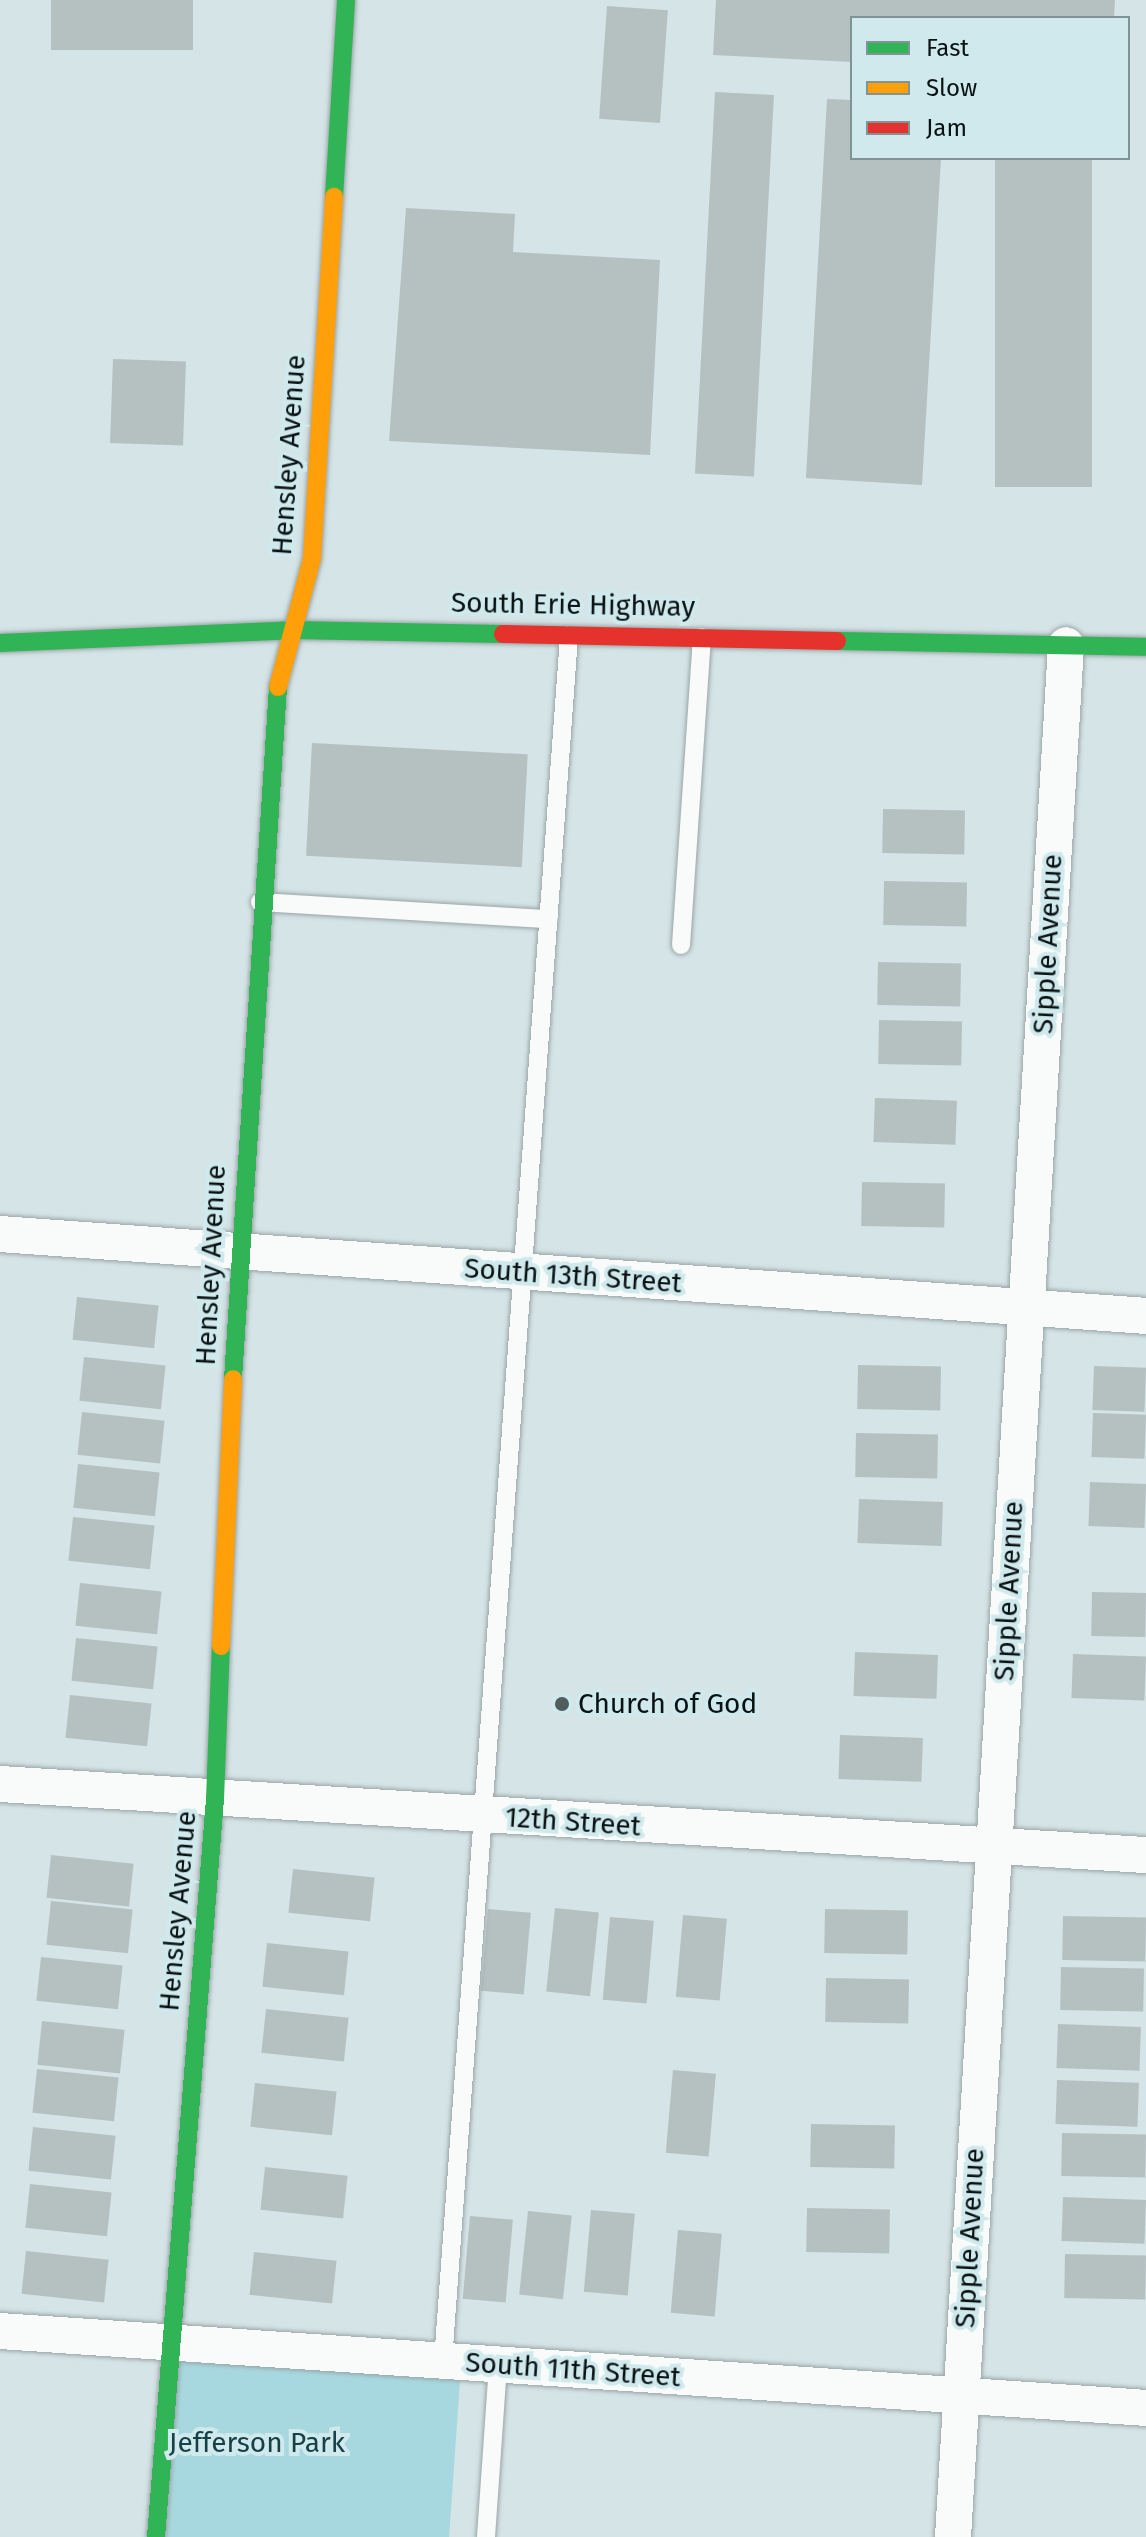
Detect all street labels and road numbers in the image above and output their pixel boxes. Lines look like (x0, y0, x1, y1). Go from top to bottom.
street label: Hensley Avenue (265, 354, 313, 556)
street label: South Erie Highway (451, 586, 695, 624)
street label: Sipple Avenue (1027, 853, 1069, 1035)
street label: Hensley Avenue (189, 1164, 233, 1366)
street label: South 13th Street (463, 1252, 683, 1300)
street label: Sipple Avenue (988, 1500, 1030, 1682)
street label: 12th Street (504, 1801, 642, 1843)
street label: Hensley Avenue (152, 1809, 204, 2013)
street label: Sipple Avenue (949, 2147, 991, 2329)
street label: South 11th Street (464, 2346, 682, 2394)

